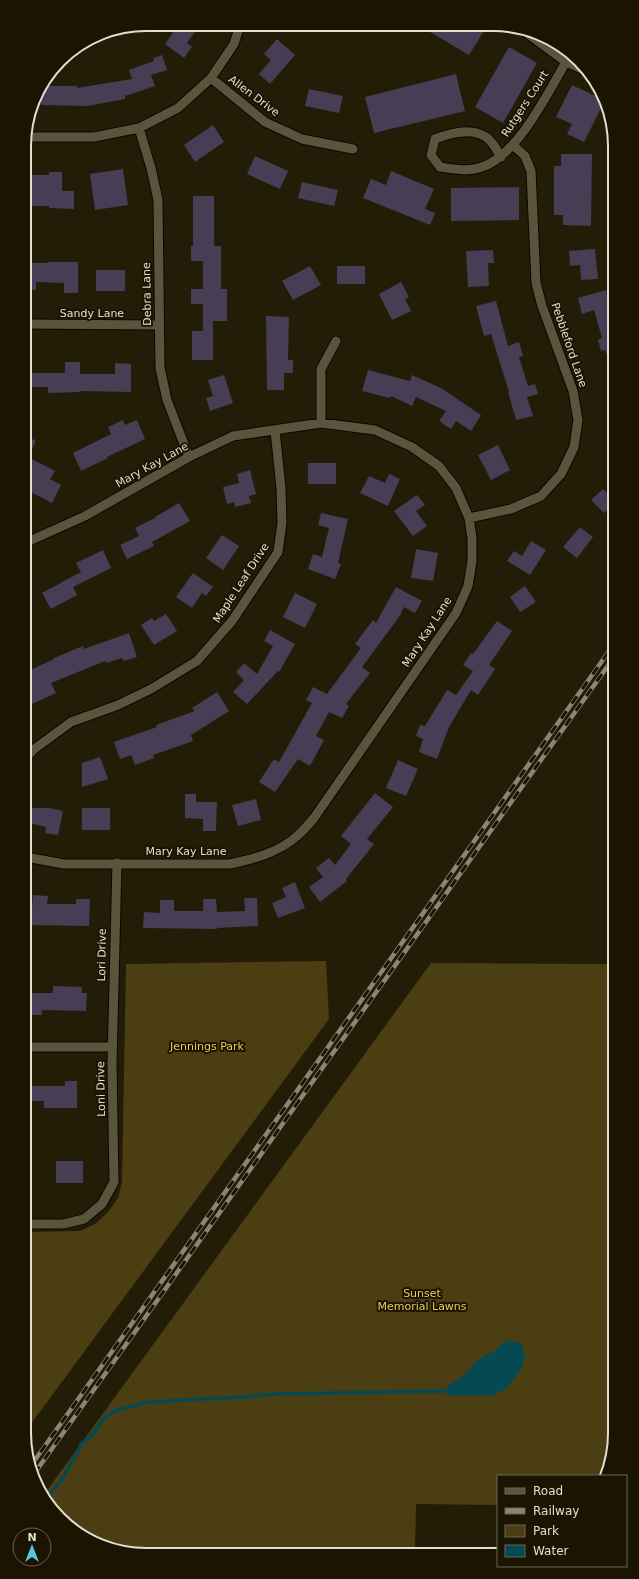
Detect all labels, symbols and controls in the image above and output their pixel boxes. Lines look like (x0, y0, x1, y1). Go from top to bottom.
street label: Rutgers Court (499, 68, 552, 139)
street label: Allen Drive (226, 73, 282, 119)
street label: Debra Lane (140, 262, 154, 326)
street label: Pebbleford Lane (548, 301, 590, 389)
street label: Sandy Lane (60, 307, 124, 320)
street label: Mary Kay Lane (113, 440, 191, 490)
street label: Maple Leaf Drive (210, 540, 272, 625)
street label: Mary Kay Lane (399, 594, 455, 670)
street label: Mary Kay Lane (145, 845, 227, 858)
street label: Lori Drive (95, 928, 109, 982)
park label: Jennings Park (169, 1040, 245, 1053)
street label: Loni Drive (94, 1061, 108, 1117)
park label: Sunset Memorial Lawns (377, 1287, 467, 1313)
legend (497, 1475, 627, 1567)
text: Road (533, 1484, 563, 1498)
text: Railway (533, 1504, 579, 1518)
text: Park (533, 1524, 559, 1538)
north arrow (12, 1527, 52, 1567)
text: N (27, 1531, 37, 1544)
text: Water (533, 1544, 569, 1558)

